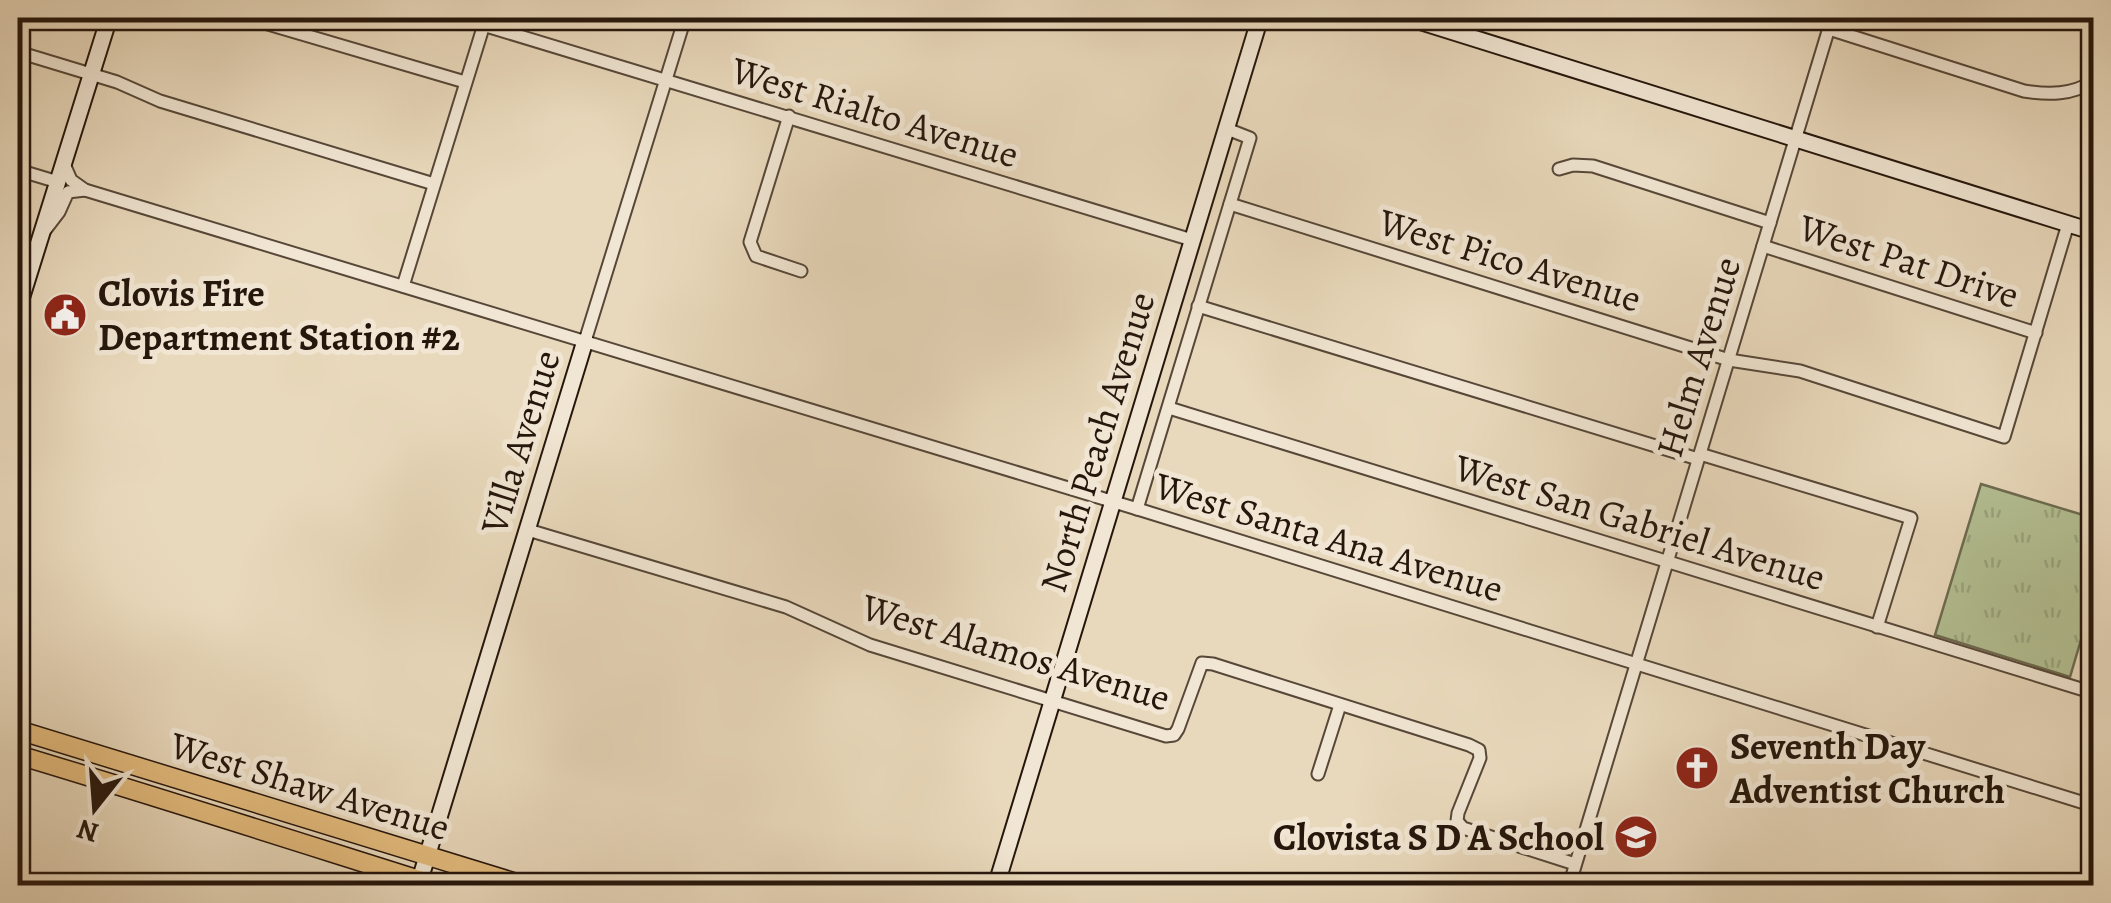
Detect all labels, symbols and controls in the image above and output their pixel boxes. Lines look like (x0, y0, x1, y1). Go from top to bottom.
street label: West Rialto Avenue (724, 43, 1025, 180)
street label: West Pico Avenue (1372, 195, 1647, 325)
street label: West Pat Drive (1791, 201, 2026, 321)
street label: Helm Avenue (1643, 251, 1753, 463)
place label: Clovis Fire Department Station #2 (98, 267, 460, 363)
street label: North Peach Avenue (1027, 285, 1167, 599)
public building icon: Clovis Fire Department Station #2 (42, 292, 88, 338)
street label: Villa Avenue (467, 344, 573, 541)
street label: West San Gabriel Avenue (1448, 441, 1832, 603)
street label: West Santa Ana Avenue (1148, 459, 1509, 615)
street label: West Alamos Avenue (855, 580, 1177, 724)
street label: West Shaw Avenue (163, 719, 456, 853)
place label: Seventh Day Adventist Church (1729, 720, 2005, 816)
church icon: Seventh Day Adventist Church (1674, 745, 1720, 791)
north arrow (45, 758, 145, 858)
text: N (73, 810, 103, 852)
place label: Clovista S D A School (1273, 811, 1604, 863)
school or university icon: Clovista S D A School (1613, 814, 1659, 860)

